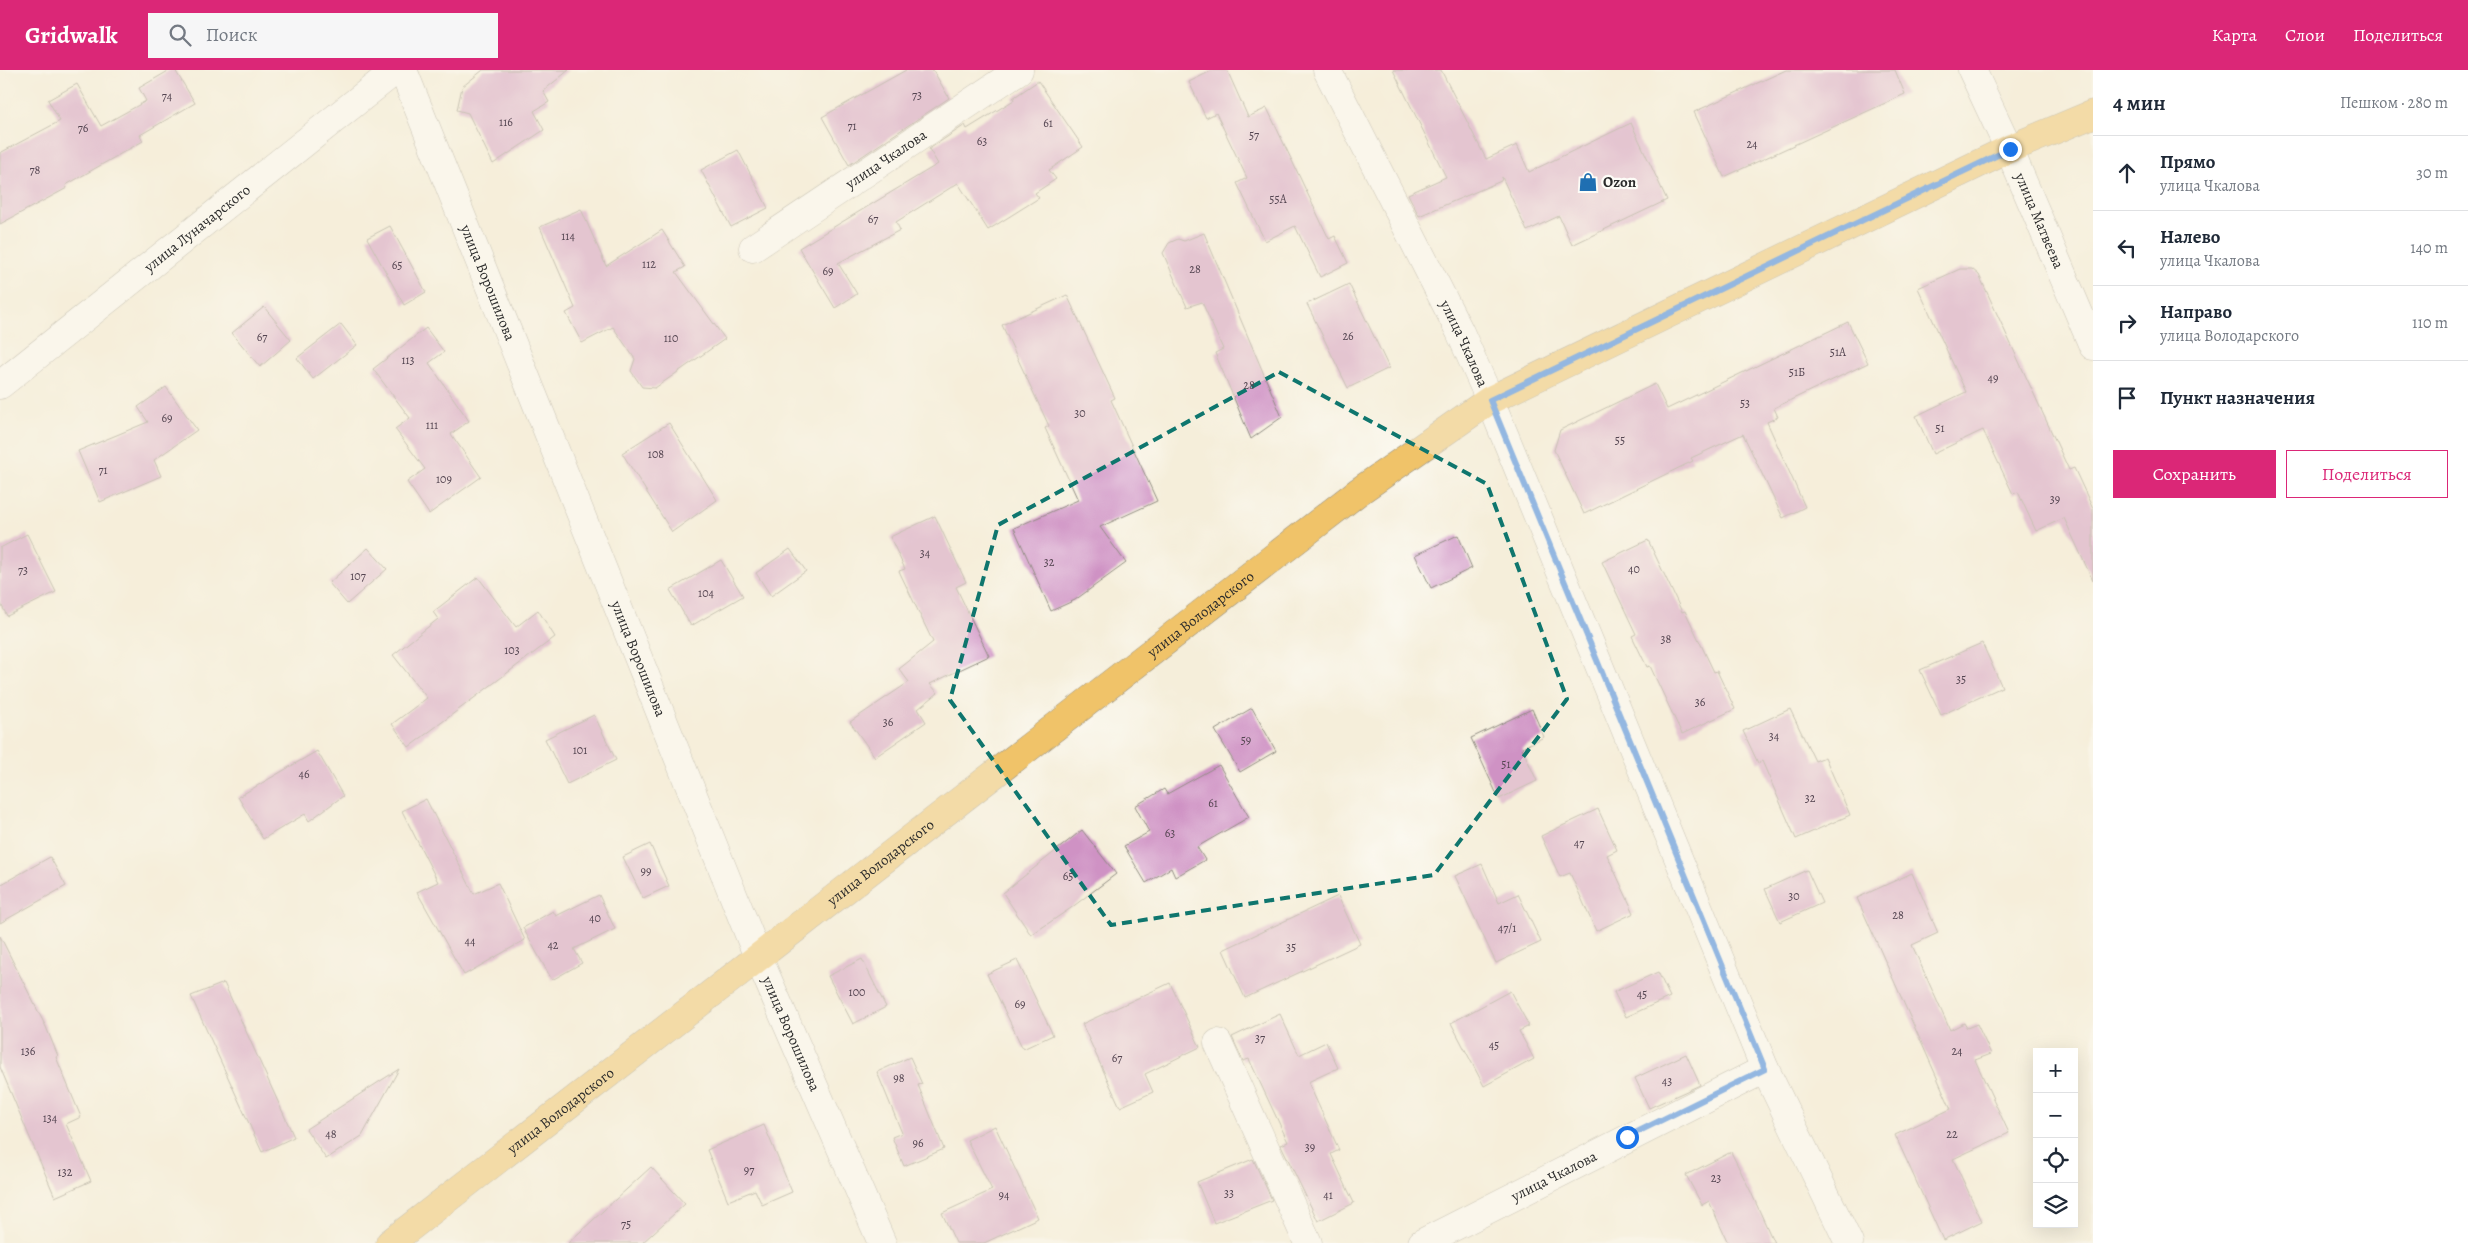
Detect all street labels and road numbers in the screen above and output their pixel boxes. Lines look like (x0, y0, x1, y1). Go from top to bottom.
street label: улица Чкалова (841, 125, 931, 194)
street label: улица Матвеева (2010, 169, 2069, 272)
street label: улица Луначарского (139, 180, 255, 277)
street label: улица Ворошилова (456, 221, 520, 344)
street label: улица Чкалова (1435, 296, 1493, 390)
street label: улица Володарского (1142, 566, 1258, 663)
street label: улица Ворошилова (606, 597, 671, 720)
street label: улица Володарского (822, 814, 938, 911)
street label: улица Ворошилова (757, 972, 825, 1094)
street label: улица Володарского (502, 1063, 618, 1159)
street label: улица Чкалова (1507, 1146, 1600, 1207)

